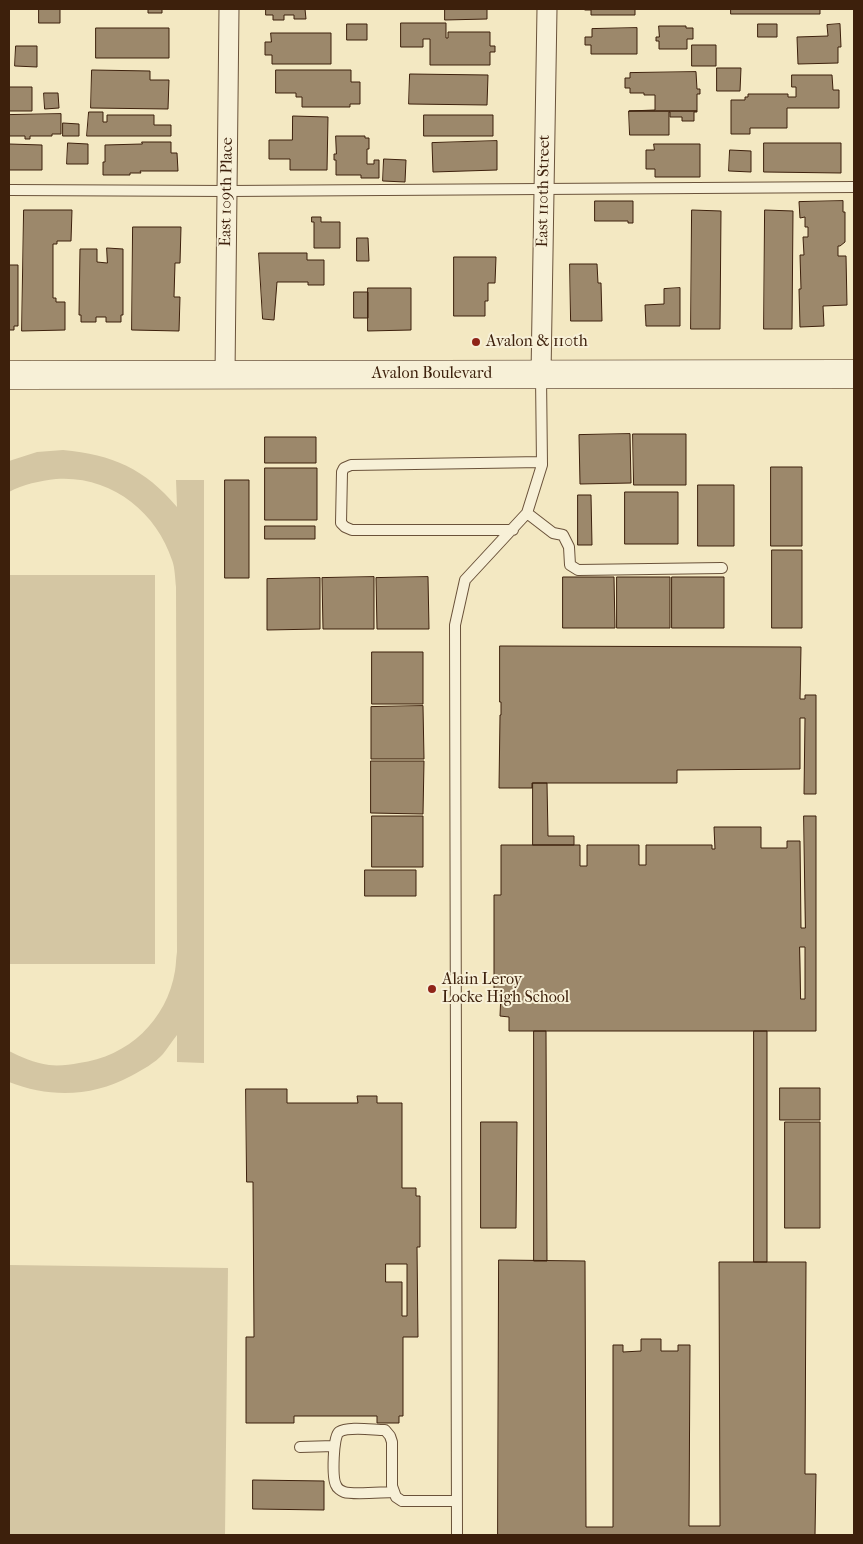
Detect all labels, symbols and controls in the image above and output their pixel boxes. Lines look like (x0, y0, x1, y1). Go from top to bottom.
street label: East 110th Street (533, 134, 555, 248)
street label: East 109th Place (216, 137, 238, 247)
place label: Avalon & 110th (486, 332, 588, 352)
marker: Avalon & 110th (470, 336, 482, 348)
street label: Avalon Boulevard (372, 364, 492, 384)
place label: Alain Leroy Locke High School (442, 970, 569, 1008)
marker: Alain Leroy Locke High School (426, 983, 438, 995)

